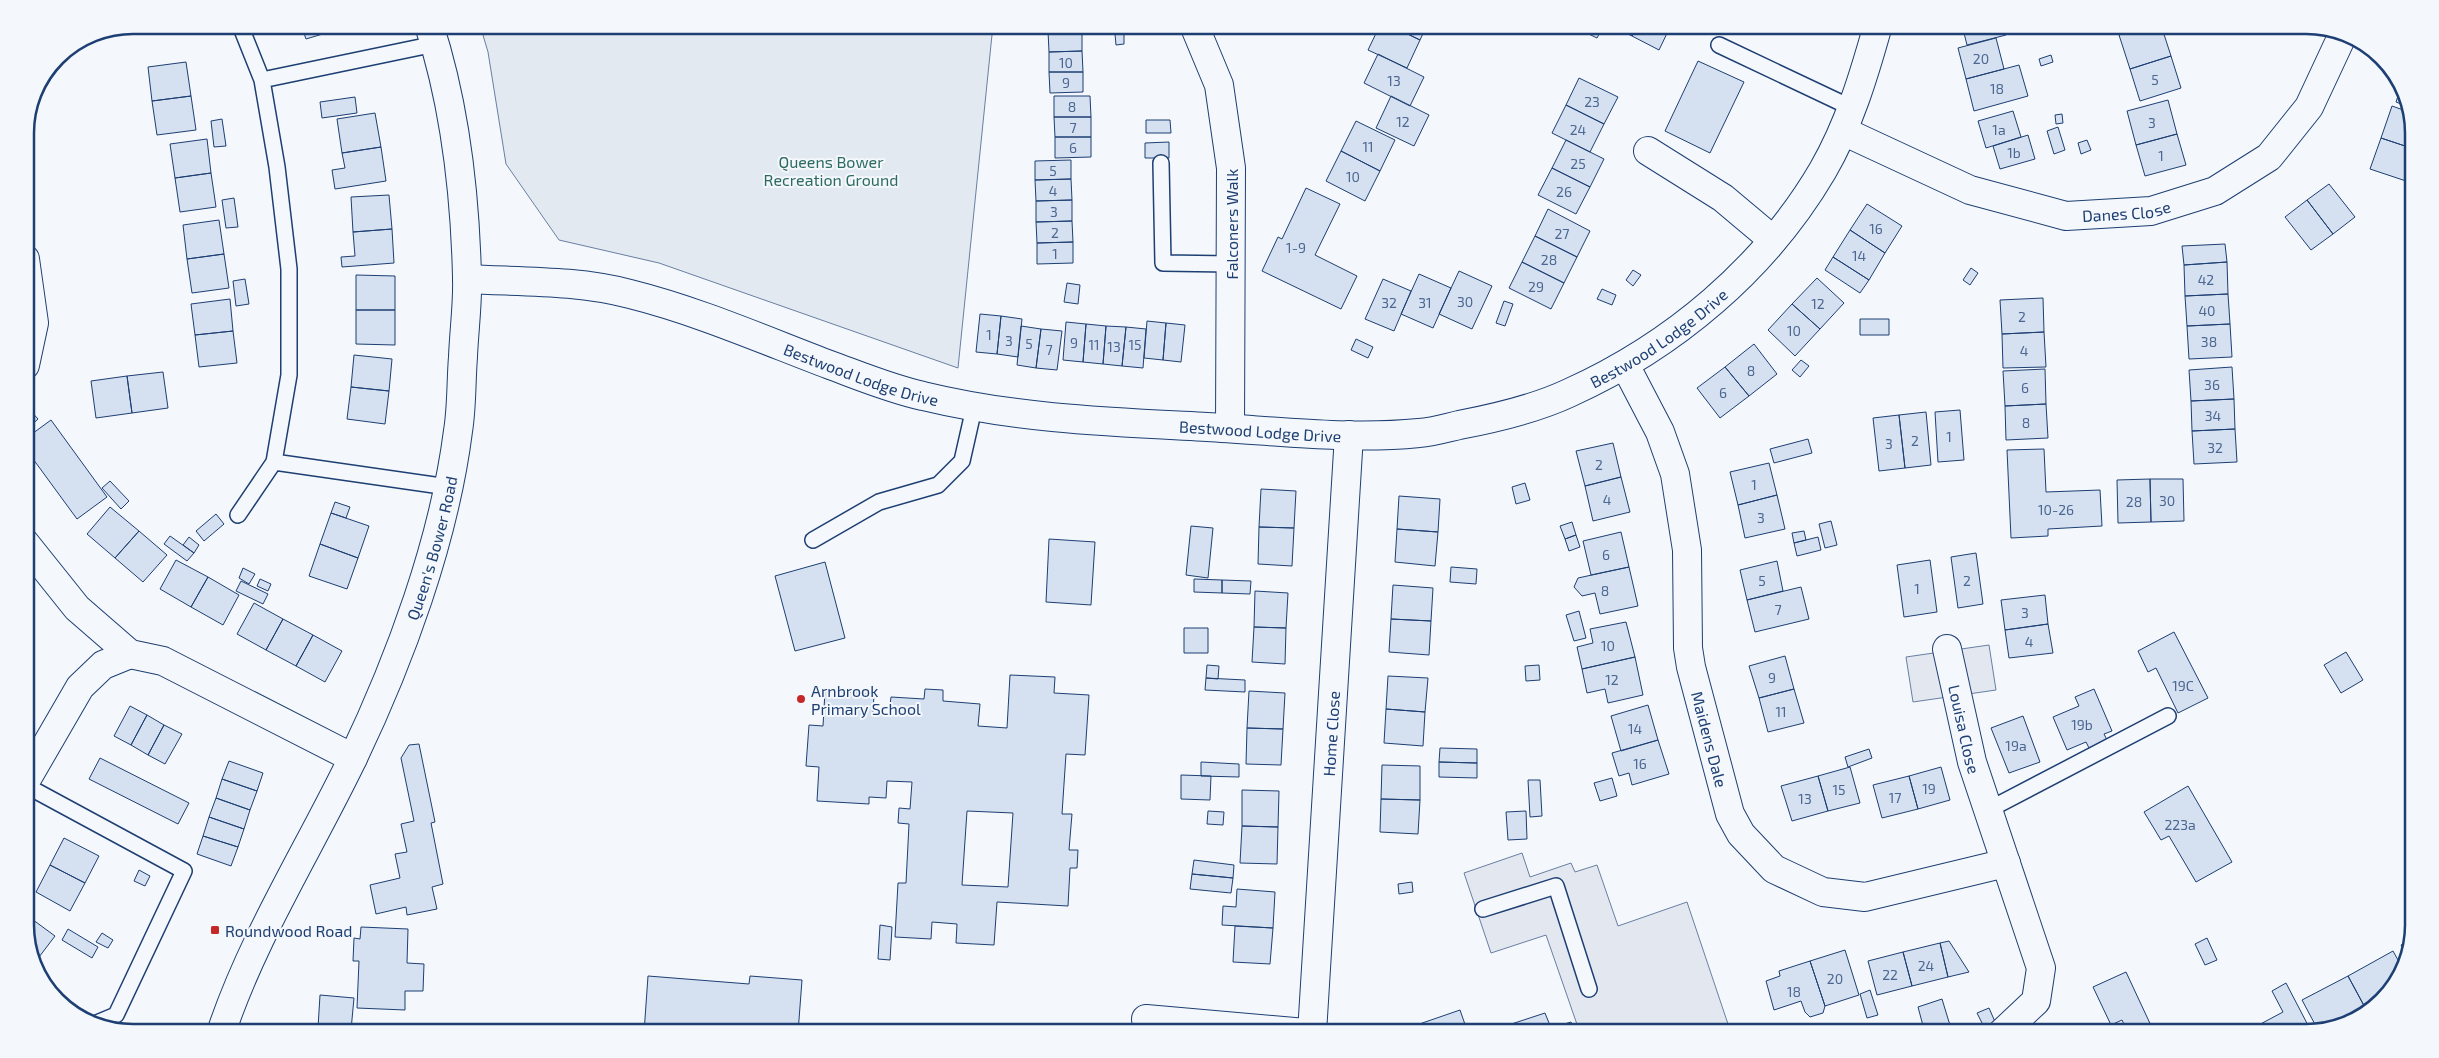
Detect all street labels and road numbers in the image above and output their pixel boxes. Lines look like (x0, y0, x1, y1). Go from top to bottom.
street label: Falconers Walk (1222, 168, 1241, 280)
street label: Danes Close (2082, 196, 2173, 225)
street label: Bestwood Lodge Drive (1586, 284, 1731, 391)
street label: Bestwood Lodge Drive (781, 339, 940, 409)
street label: Bestwood Lodge Drive (1179, 416, 1342, 445)
street label: Queen's Bower Road (402, 474, 460, 623)
street label: Louisa Close (1946, 683, 1985, 776)
street label: Maidens Dale (1688, 689, 1732, 789)
street label: Home Close (1318, 690, 1343, 777)

